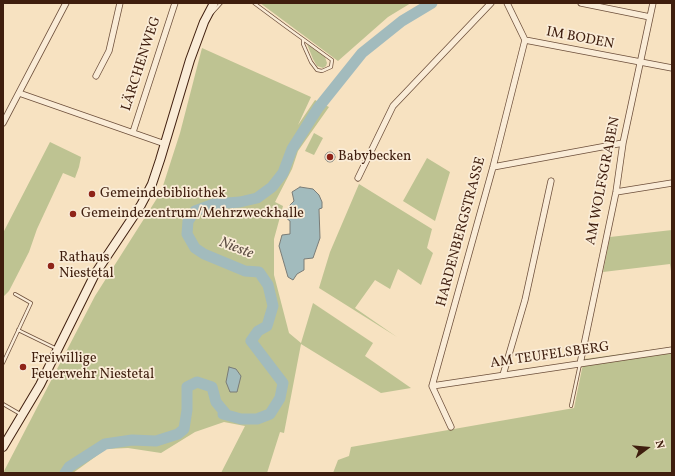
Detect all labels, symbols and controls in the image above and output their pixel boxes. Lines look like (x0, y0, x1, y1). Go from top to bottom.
street label: LÄRCHENWEG (119, 15, 165, 113)
street label: IM BODEN (545, 24, 615, 54)
street label: AM WOLFSGRABEN (583, 115, 625, 247)
place label: Babybecken (338, 149, 411, 165)
marker: Babybecken (325, 152, 335, 162)
street label: HARDENBERGSTRASSE (434, 155, 490, 309)
place label: Gemeindebibliothek (100, 186, 226, 202)
marker: Gemeindebibliothek (87, 189, 97, 199)
place label: Gemeindezentrum/Mehrzweckhalle (81, 206, 304, 222)
marker: Gemeindezentrum/Mehrzweckhalle (68, 209, 78, 219)
water label: Nieste (216, 234, 256, 264)
place label: Rathaus Niestetal (59, 250, 114, 282)
marker: Rathaus Niestetal (46, 261, 56, 271)
street label: AM TEUFELSBERG (489, 339, 611, 373)
place label: Freiwillige Feuerwehr Niestetal (31, 351, 154, 384)
marker: Freiwillige Feuerwehr Niestetal (18, 362, 28, 372)
north arrow (627, 428, 667, 468)
text: N (651, 439, 667, 450)

